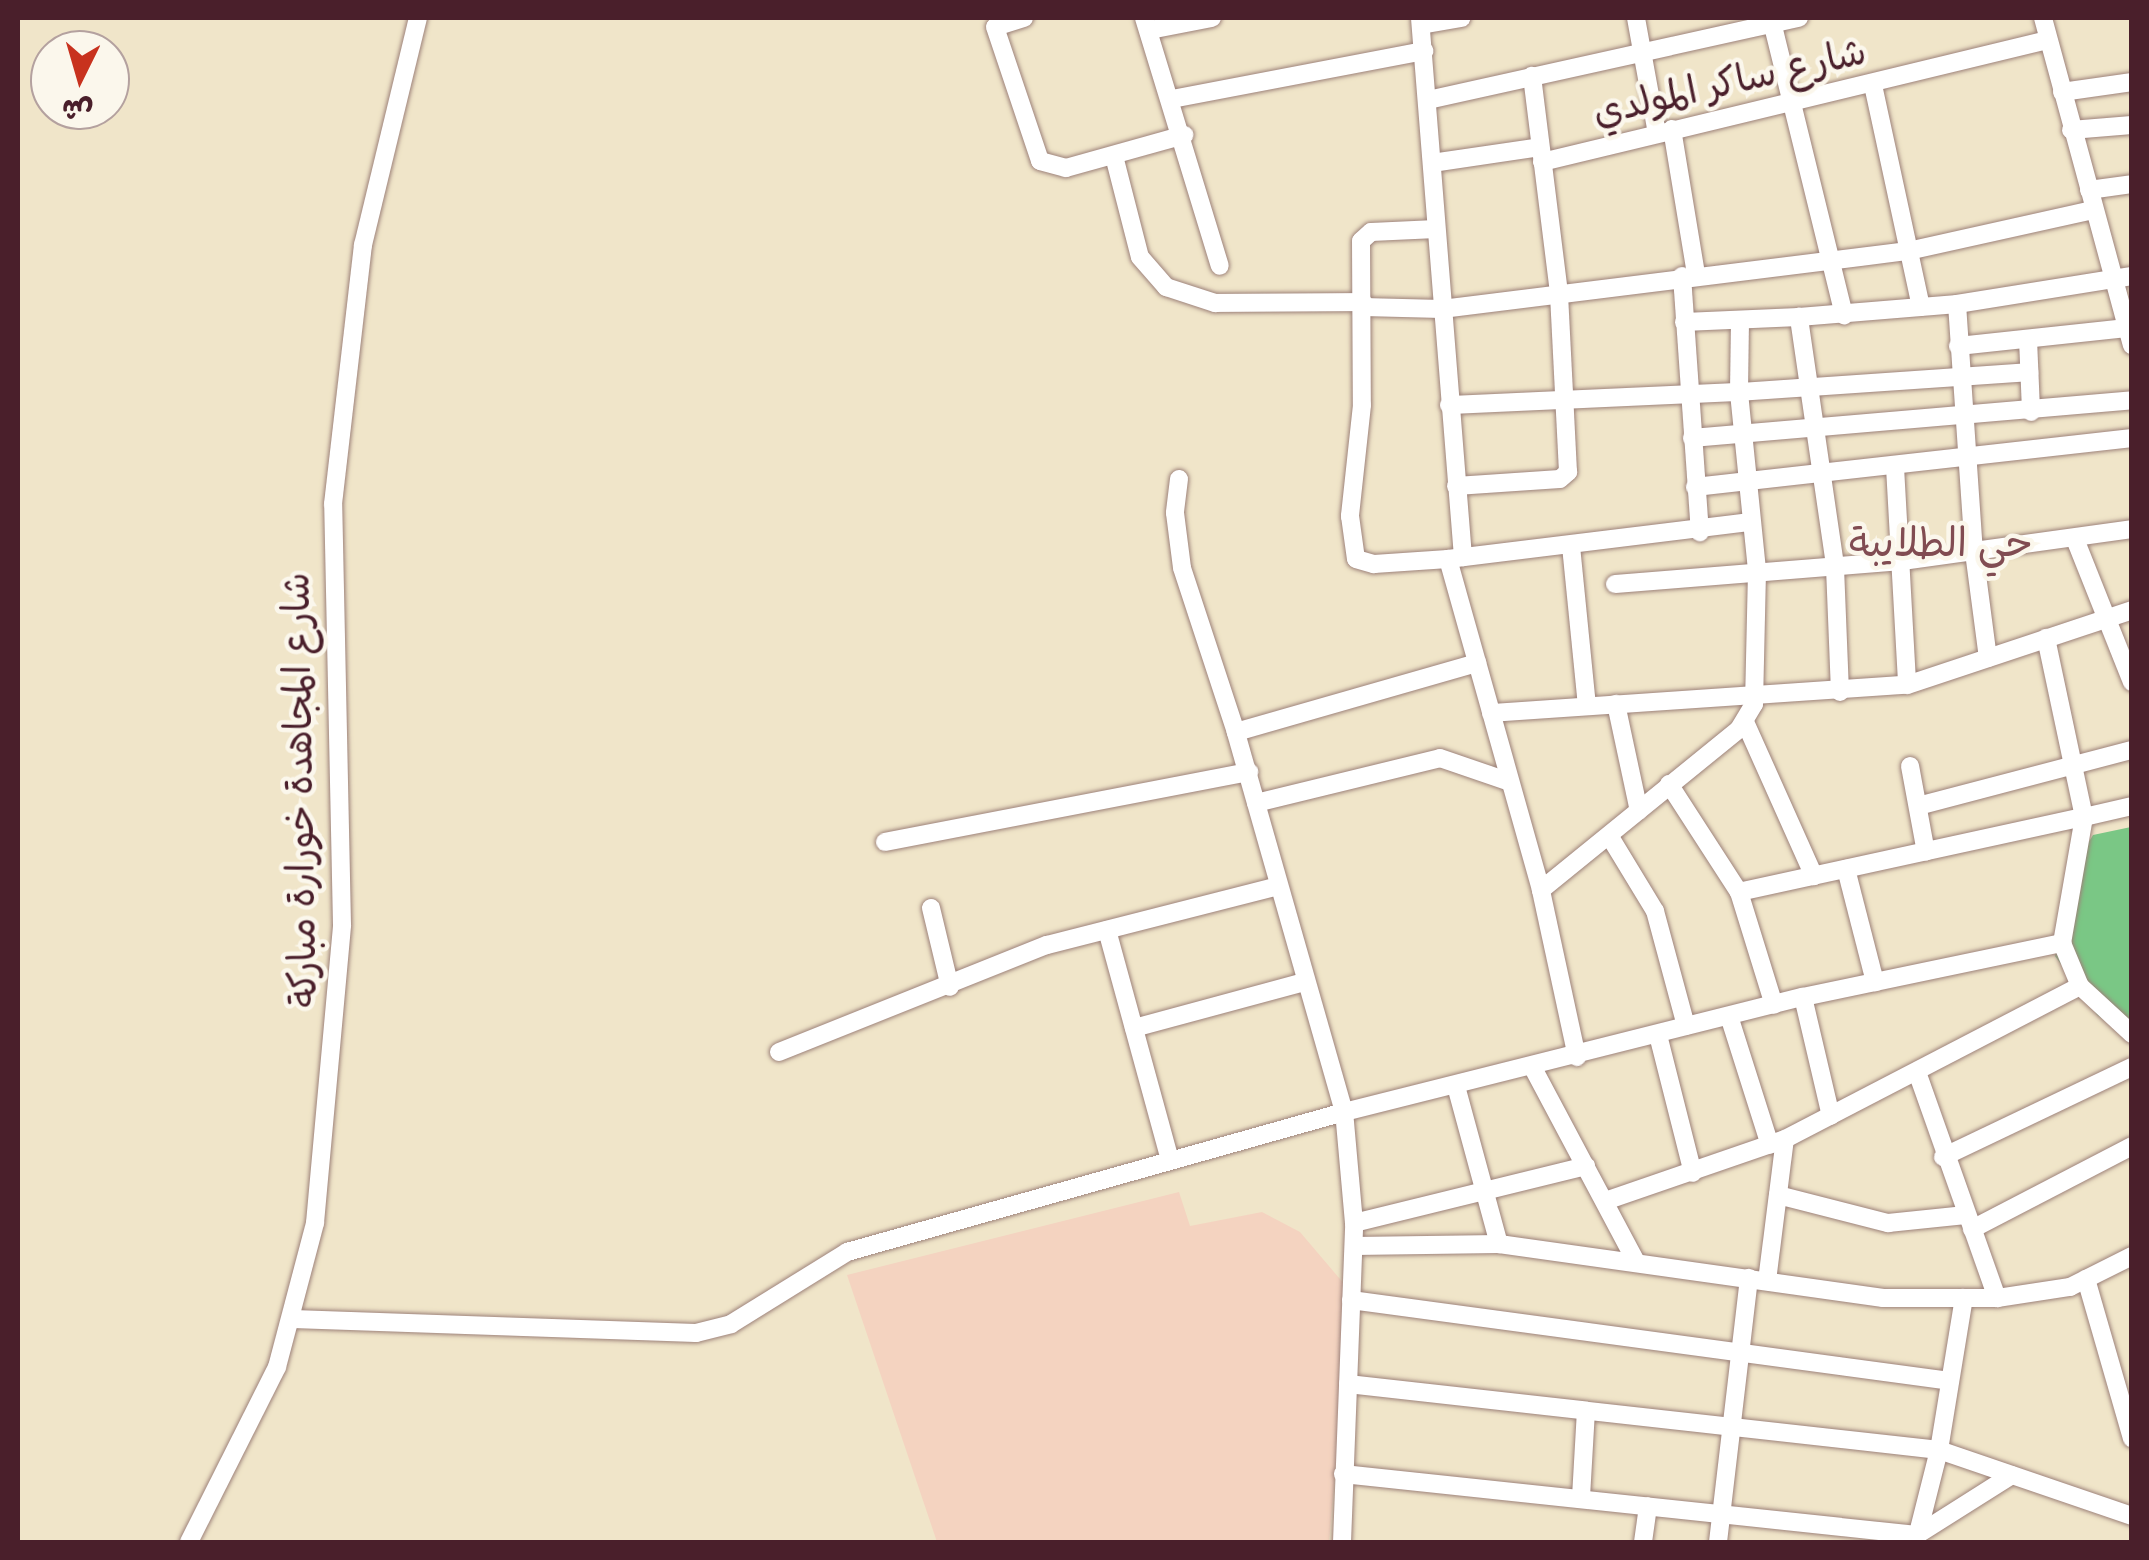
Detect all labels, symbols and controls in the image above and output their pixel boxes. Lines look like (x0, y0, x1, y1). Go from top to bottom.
north arrow (30, 30, 130, 130)
street label: شارع ساكر المولدي (1589, 30, 1871, 138)
text: ش (61, 89, 94, 128)
district label: حي الطلايبة (1849, 521, 2033, 569)
street label: شارع المجاهدة خورارة مباركة (275, 572, 329, 1008)

